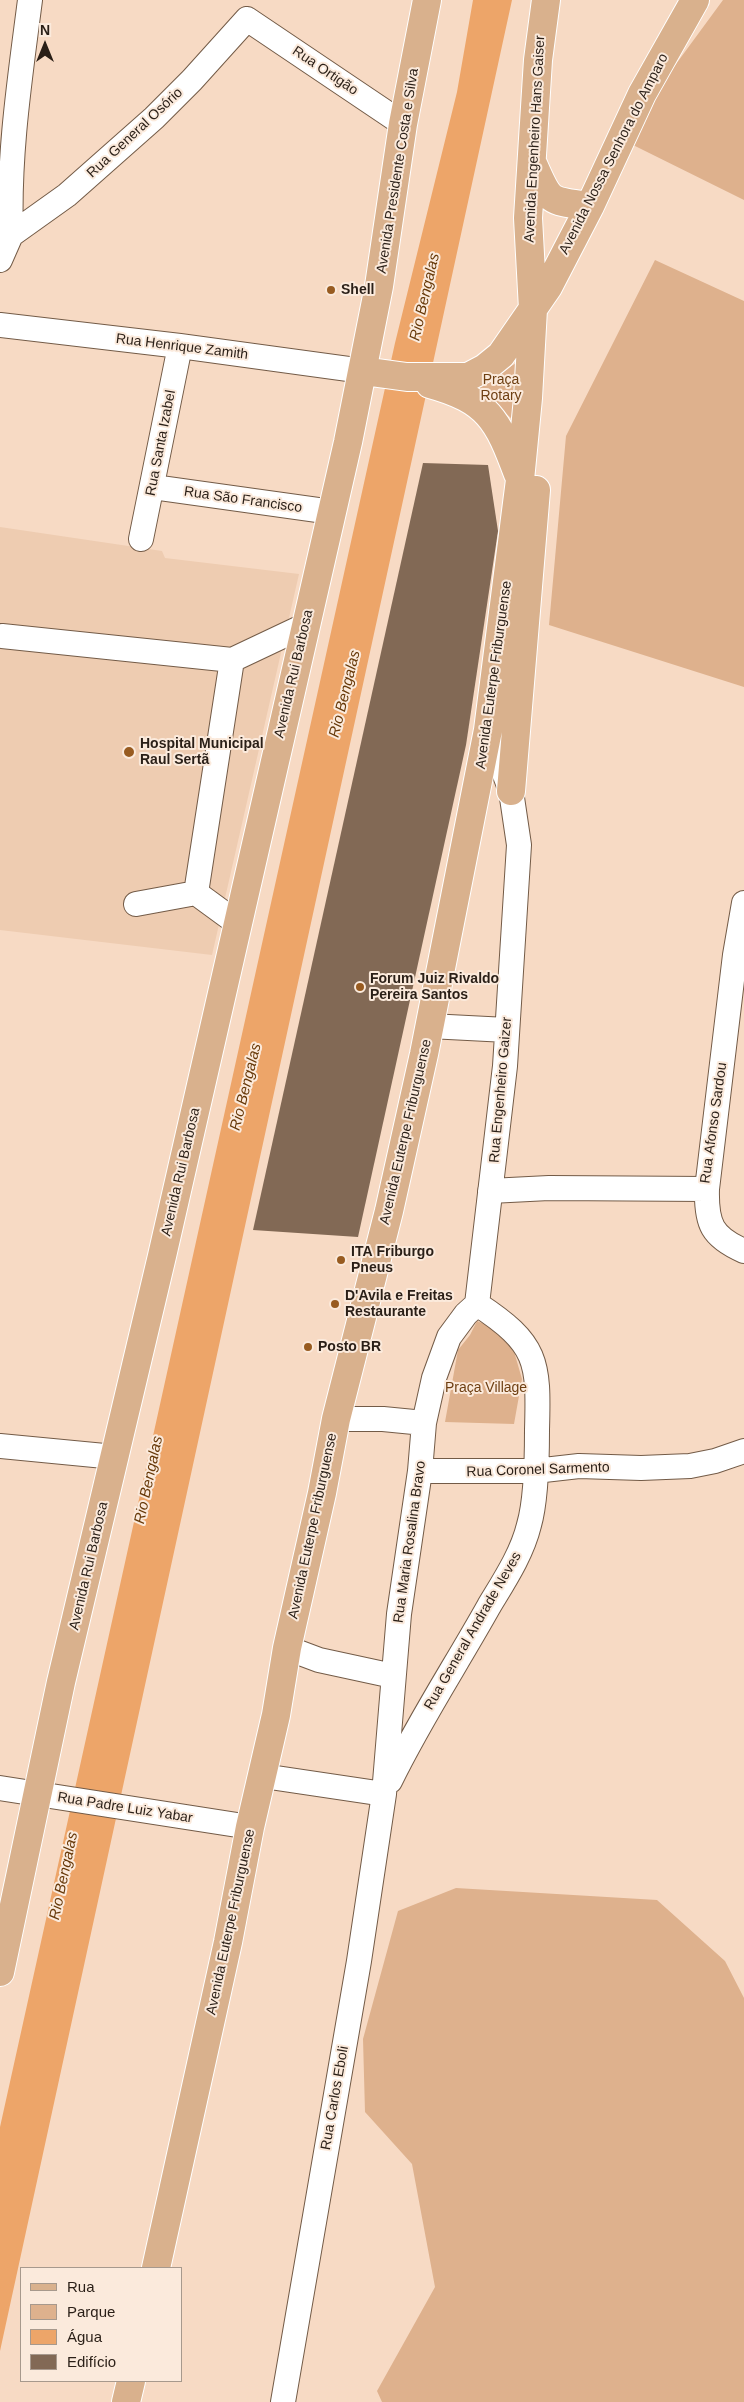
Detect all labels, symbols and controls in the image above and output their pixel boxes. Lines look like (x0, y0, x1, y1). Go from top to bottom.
north arrow (20, 20, 70, 70)
text: N (40, 22, 50, 38)
street label: Avenida Engenheiro Hans Gaiser (521, 35, 549, 243)
street label: Rua Ortigão (289, 43, 361, 99)
street label: Avenida Nossa Senhora do Amparo (556, 51, 672, 257)
street label: Avenida Presidente Costa e Silva (373, 67, 423, 275)
street label: Rua General Osório (84, 84, 186, 182)
water label: Rio Bengalas (406, 252, 444, 342)
place label: Shell (341, 282, 374, 298)
marker: Shell (325, 284, 337, 296)
street label: Rua Henrique Zamith (115, 331, 249, 363)
park label: Praça Rotary (480, 372, 522, 404)
street label: Rua Santa Izabel (143, 389, 179, 497)
street label: Rua São Francisco (183, 483, 303, 517)
street label: Avenida Euterpe Friburguense (472, 580, 516, 770)
street label: Avenida Rui Barbosa (271, 608, 317, 740)
water label: Rio Bengalas (325, 649, 365, 739)
place label: Hospital Municipal Raul Sertã (140, 736, 264, 769)
marker: Hospital Municipal Raul Sertã (122, 745, 136, 759)
place label: Forum Juiz Rivaldo Pereira Santos (370, 971, 499, 1004)
marker: Forum Juiz Rivaldo Pereira Santos (354, 981, 366, 993)
street label: Rua Engenheiro Gaizer (486, 1016, 516, 1164)
street label: Avenida Euterpe Friburguense (376, 1038, 436, 1226)
water label: Rio Bengalas (226, 1042, 266, 1132)
street label: Rua Afonso Sardou (697, 1061, 731, 1185)
street label: Avenida Rui Barbosa (158, 1106, 204, 1238)
place label: ITA Friburgo Pneus (351, 1244, 434, 1276)
marker: ITA Friburgo Pneus (335, 1254, 347, 1266)
place label: D'Avila e Freitas Restaurante (345, 1288, 453, 1320)
marker: D'Avila e Freitas Restaurante (329, 1298, 341, 1310)
place label: Posto BR (318, 1339, 381, 1355)
marker: Posto BR (302, 1341, 314, 1353)
park label: Praça Village (445, 1380, 527, 1396)
street label: Avenida Euterpe Friburguense (285, 1432, 341, 1620)
water label: Rio Bengalas (131, 1434, 167, 1526)
street label: Rua Coronel Sarmento (466, 1459, 610, 1481)
street label: Rua Maria Rosalina Bravo (390, 1460, 430, 1624)
street label: Avenida Rui Barbosa (66, 1500, 112, 1632)
street label: Rua General Andrade Neves (421, 1549, 525, 1713)
street label: Rua Padre Luiz Yabar (56, 1789, 194, 1827)
street label: Avenida Euterpe Friburguense (203, 1828, 259, 2016)
water label: Rio Bengalas (46, 1830, 82, 1922)
street label: Rua Carlos Eboli (318, 2045, 352, 2151)
legend (20, 2267, 182, 2382)
text: Rua (67, 2278, 95, 2295)
text: Parque (67, 2303, 115, 2320)
text: Água (67, 2328, 102, 2345)
text: Edifício (67, 2353, 116, 2370)

